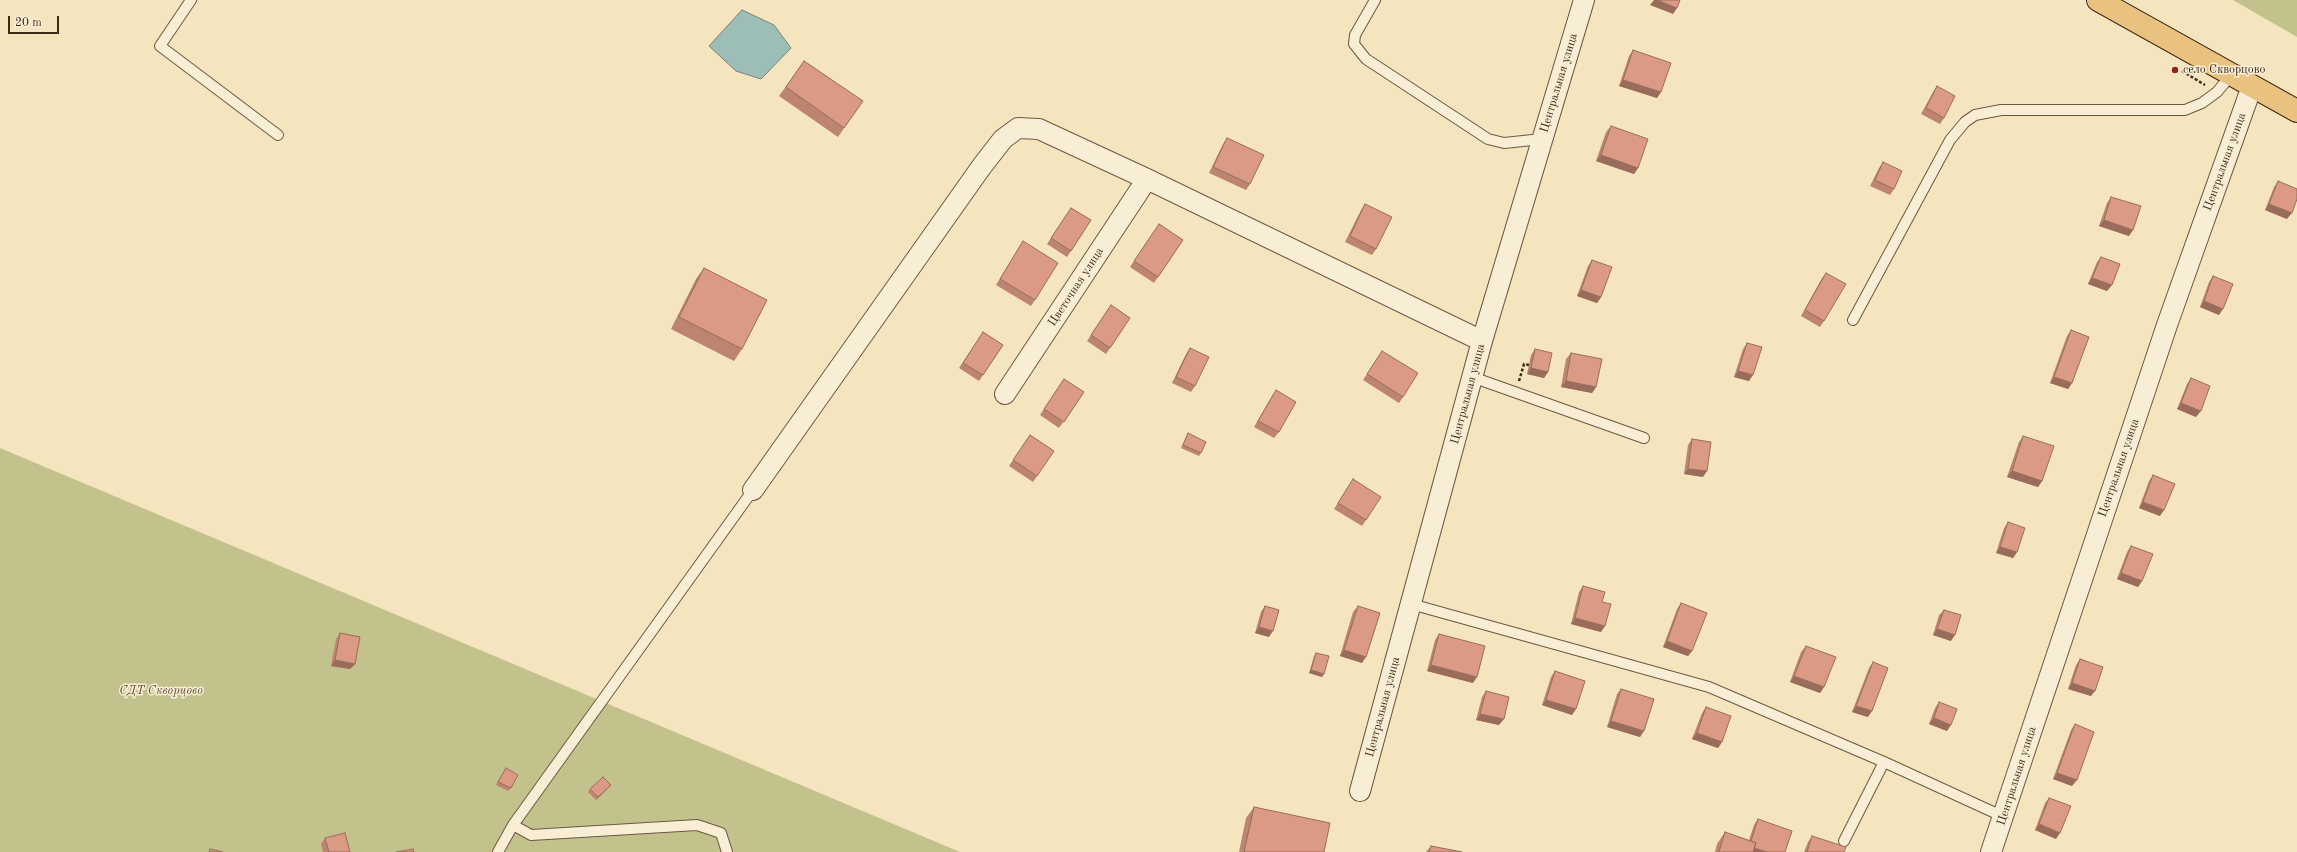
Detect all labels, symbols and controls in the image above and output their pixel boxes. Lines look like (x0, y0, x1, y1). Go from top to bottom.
scale bar (10, 8, 61, 34)
text: 20 m (15, 17, 42, 29)
street label: Центральная улица (1537, 31, 1581, 135)
place label: село Скворцово (2183, 63, 2265, 77)
marker: село Скворцово (2170, 65, 2180, 75)
street label: Центральная улица (2201, 111, 2249, 213)
street label: Цветочная улица (1045, 245, 1107, 329)
street label: Центральная улица (1448, 342, 1488, 446)
street label: Центральная улица (2095, 417, 2143, 519)
street label: Центральная улица (1363, 655, 1403, 759)
park label: СДТ Скворцово (119, 684, 203, 698)
street label: Центральная улица (1994, 725, 2040, 827)

